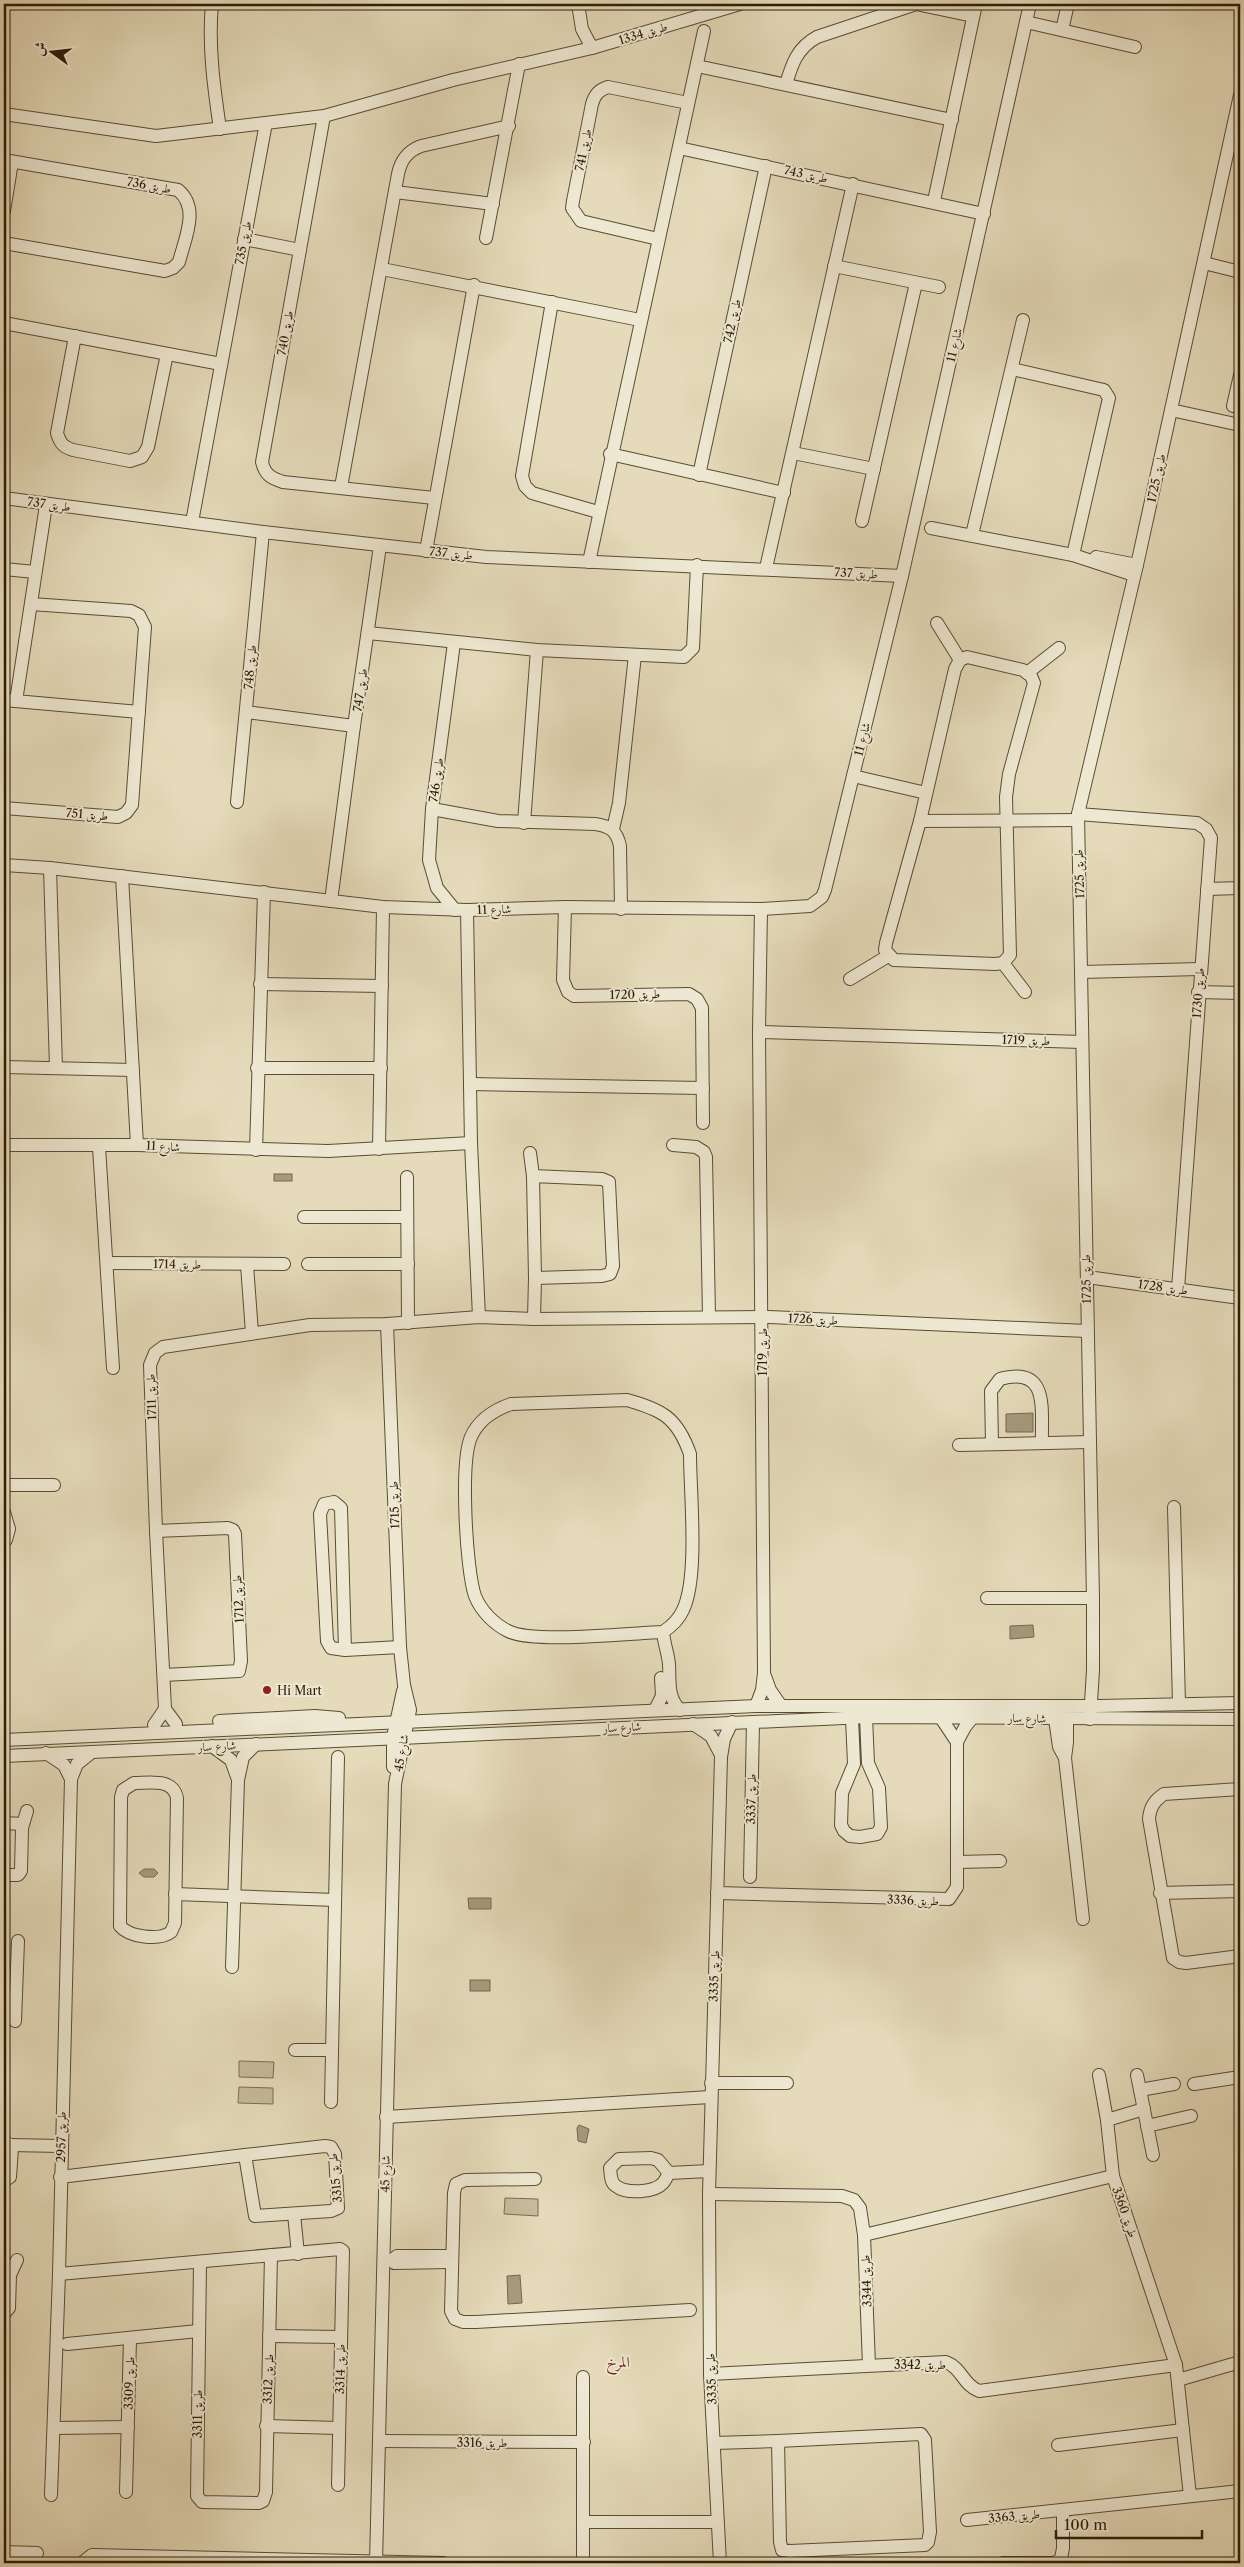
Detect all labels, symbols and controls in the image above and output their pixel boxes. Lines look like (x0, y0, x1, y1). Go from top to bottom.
street label: طريق 1334 (617, 18, 670, 48)
north arrow (28, 28, 78, 78)
text: ش (29, 39, 50, 58)
street label: طريق 741 (572, 127, 595, 173)
street label: طريق 743 (783, 162, 829, 187)
street label: طريق 736 (126, 174, 172, 197)
street label: طريق 735 (231, 220, 256, 266)
street label: طريق 742 (720, 297, 745, 345)
street label: طريق 740 (274, 309, 297, 357)
street label: شارع 11 (943, 327, 969, 364)
street label: طريق 1725 (1144, 452, 1170, 504)
street label: طريق 737 (26, 494, 72, 515)
street label: طريق 737 (428, 543, 474, 564)
street label: طريق 737 (834, 564, 878, 583)
street label: طريق 748 (241, 644, 260, 690)
street label: طريق 747 (350, 667, 371, 713)
street label: شارع 11 (851, 720, 877, 758)
street label: طريق 746 (425, 757, 448, 803)
street label: طريق 751 (65, 805, 109, 824)
street label: طريق 1725 (1071, 849, 1088, 899)
street label: شارع 11 (477, 901, 512, 921)
street label: طريق 1730 (1189, 967, 1208, 1019)
street label: طريق 1720 (610, 986, 661, 1003)
street label: طريق 1719 (1002, 1032, 1051, 1049)
street label: شارع 11 (145, 1138, 181, 1158)
street label: طريق 1725 (1078, 1254, 1095, 1304)
street label: طريق 1714 (153, 1256, 201, 1273)
street label: طريق 1728 (1137, 1276, 1189, 1299)
street label: طريق 1726 (788, 1310, 839, 1329)
street label: طريق 1719 (755, 1328, 771, 1376)
street label: طريق 1711 (143, 1373, 160, 1420)
street label: طريق 1715 (386, 1481, 403, 1529)
street label: طريق 1712 (229, 1574, 248, 1623)
place label: Hi Mart (277, 1683, 323, 1698)
marker: Hi Mart (261, 1684, 273, 1696)
street label: شارع سار (1007, 1710, 1046, 1730)
street label: شارع سار (601, 1718, 642, 1740)
street label: شارع 45 (390, 1733, 416, 1773)
street label: شارع سار (196, 1737, 237, 1759)
street label: طريق 3337 (743, 1773, 760, 1825)
street label: طريق 3336 (887, 1892, 939, 1909)
street label: طريق 3335 (706, 1950, 723, 2002)
street label: طريق 2957 (53, 2111, 70, 2163)
street label: طريق 3315 (325, 2152, 346, 2204)
street label: شارع 45 (377, 2155, 397, 2193)
street label: طريق 3360 (1108, 2184, 1141, 2240)
street label: طريق 3344 (858, 2254, 875, 2307)
street label: طريق 3314 (332, 2344, 349, 2394)
district label: المرخ (606, 2352, 630, 2375)
street label: طريق 3312 (260, 2353, 277, 2404)
street label: طريق 3335 (703, 2353, 720, 2405)
street label: طريق 3309 (121, 2356, 138, 2410)
street label: طريق 3342 (894, 2357, 946, 2373)
street label: طريق 3311 (190, 2390, 206, 2438)
street label: طريق 3316 (457, 2435, 507, 2451)
street label: طريق 3363 (987, 2506, 1041, 2527)
scale bar (1056, 2507, 1203, 2539)
text: 100 m (1064, 2515, 1107, 2534)

